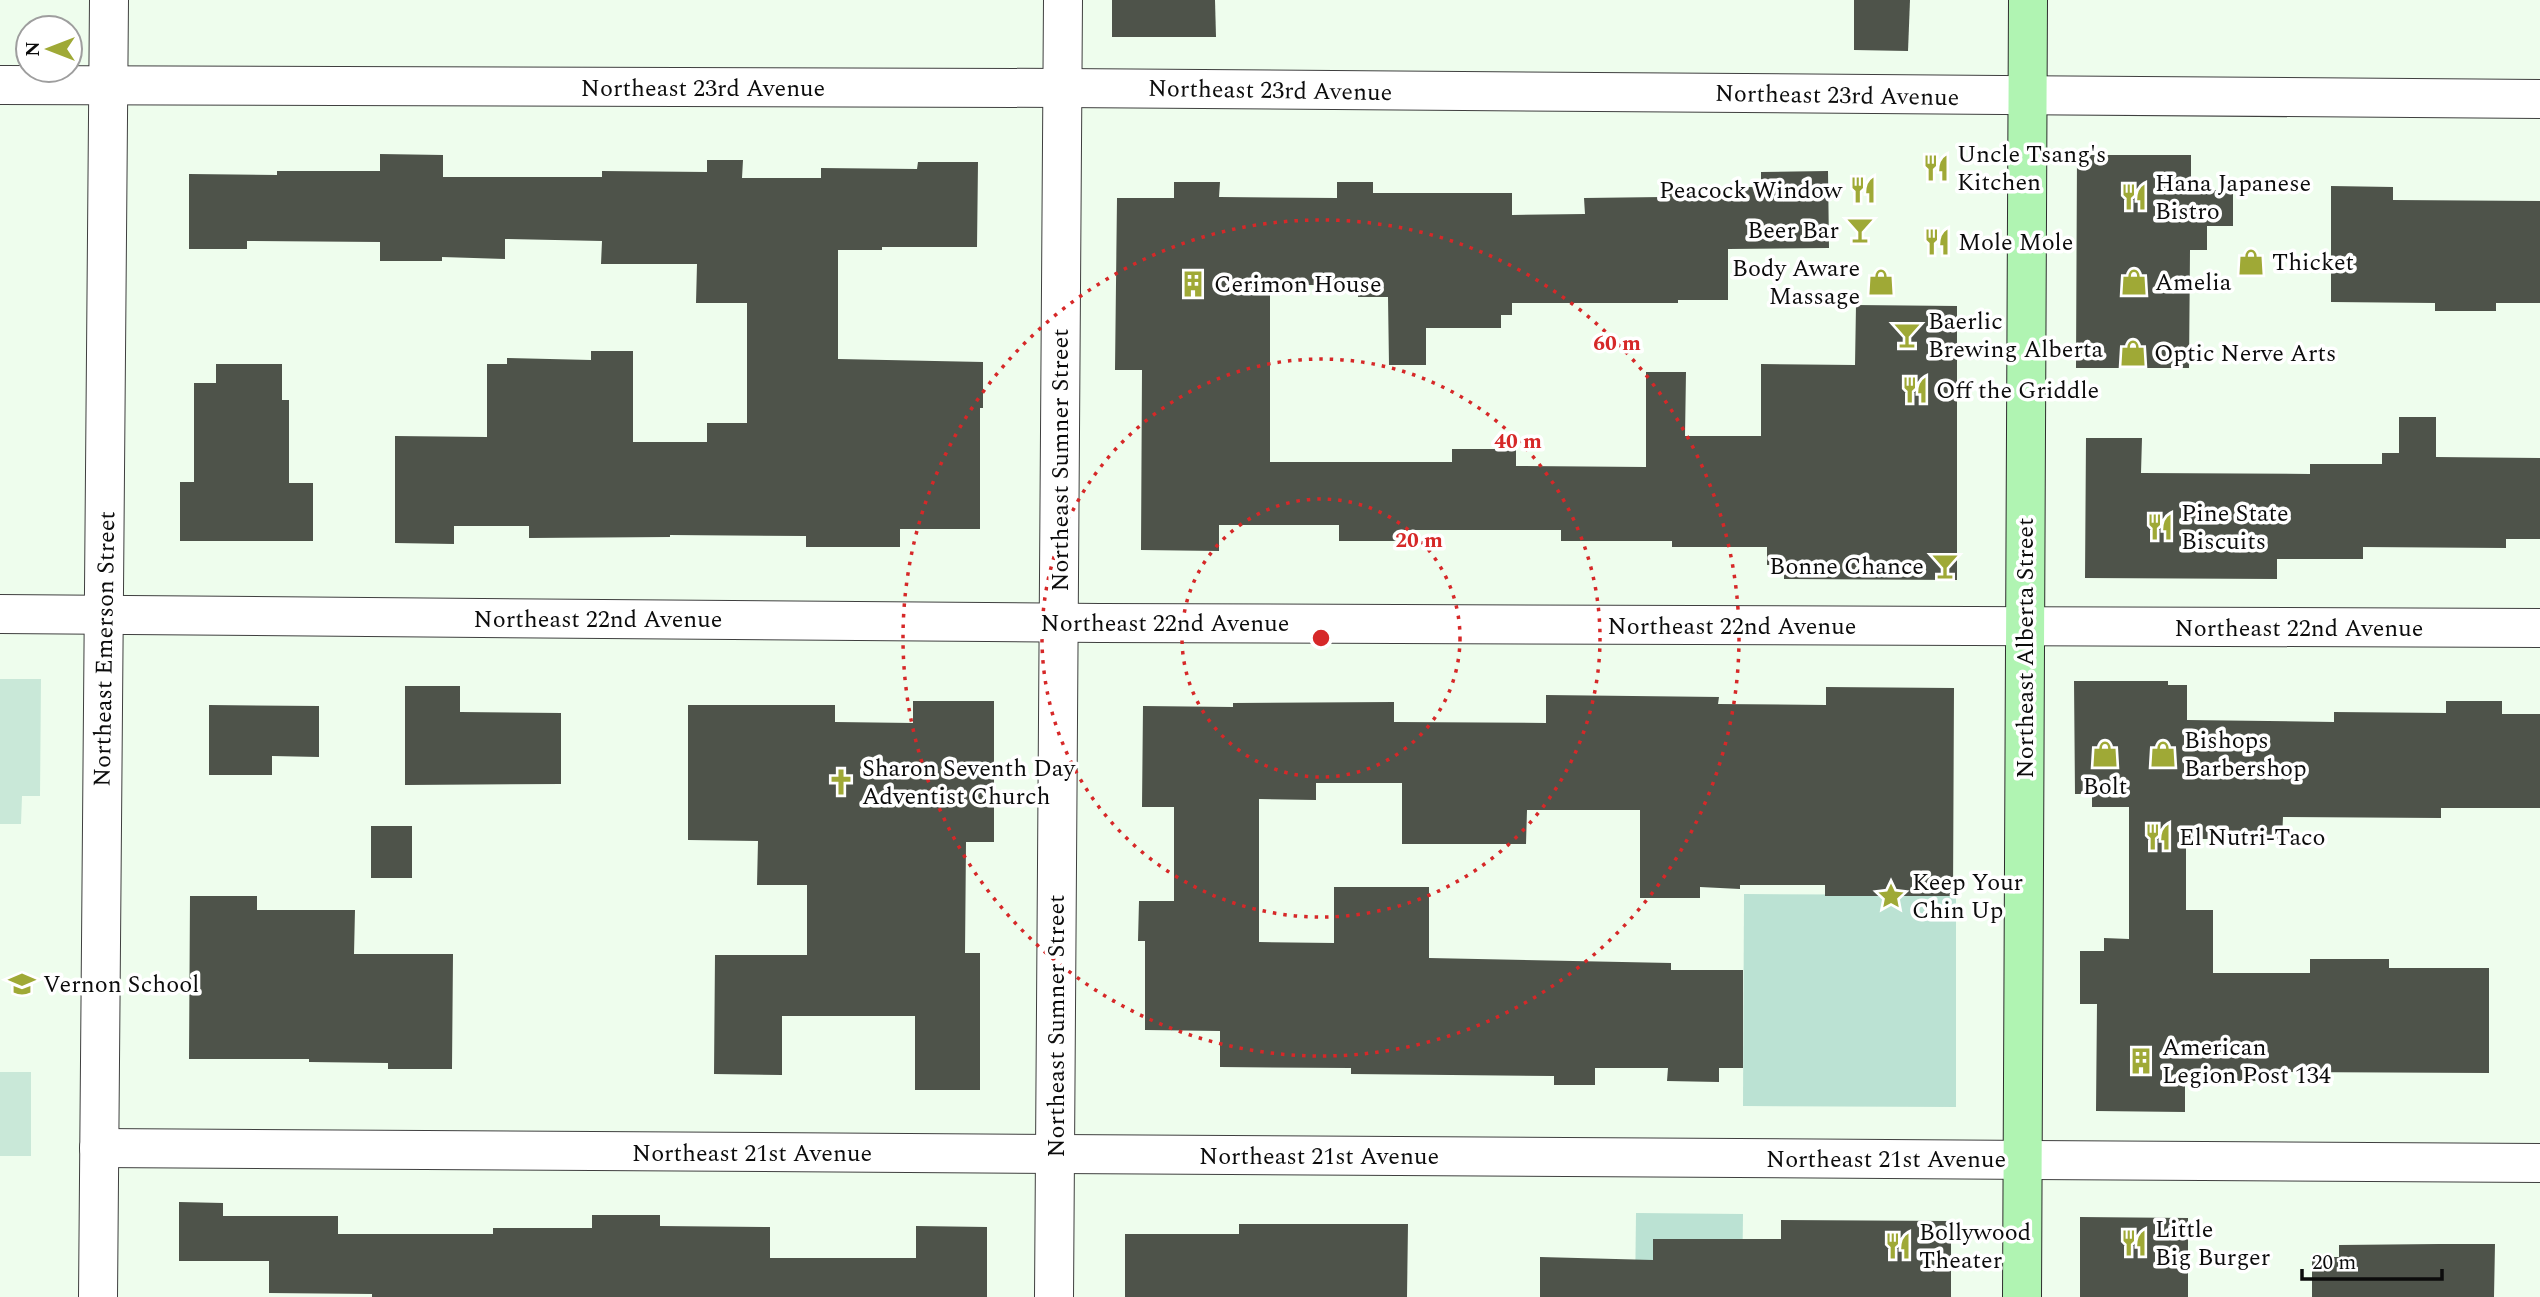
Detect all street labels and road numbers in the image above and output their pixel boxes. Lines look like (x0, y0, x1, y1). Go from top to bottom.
street label: Northeast 23rd Avenue (581, 71, 825, 107)
street label: Northeast 23rd Avenue (1147, 71, 1392, 111)
street label: Northeast 23rd Avenue (1714, 76, 1959, 116)
street label: Northeast Sumner Street (1043, 328, 1079, 592)
street label: Northeast Emerson Street (85, 511, 125, 787)
street label: Northeast Alberta Street (2008, 518, 2044, 778)
street label: Northeast 22nd Avenue (474, 602, 722, 638)
street label: Northeast 22nd Avenue (1041, 606, 1289, 642)
street label: Northeast 22nd Avenue (1608, 609, 1856, 645)
street label: Northeast 22nd Avenue (2175, 611, 2423, 647)
street label: Northeast Sumner Street (1039, 894, 1075, 1158)
street label: Northeast 21st Avenue (632, 1136, 872, 1172)
street label: Northeast 21st Avenue (1199, 1139, 1439, 1175)
street label: Northeast 21st Avenue (1766, 1142, 2006, 1178)

